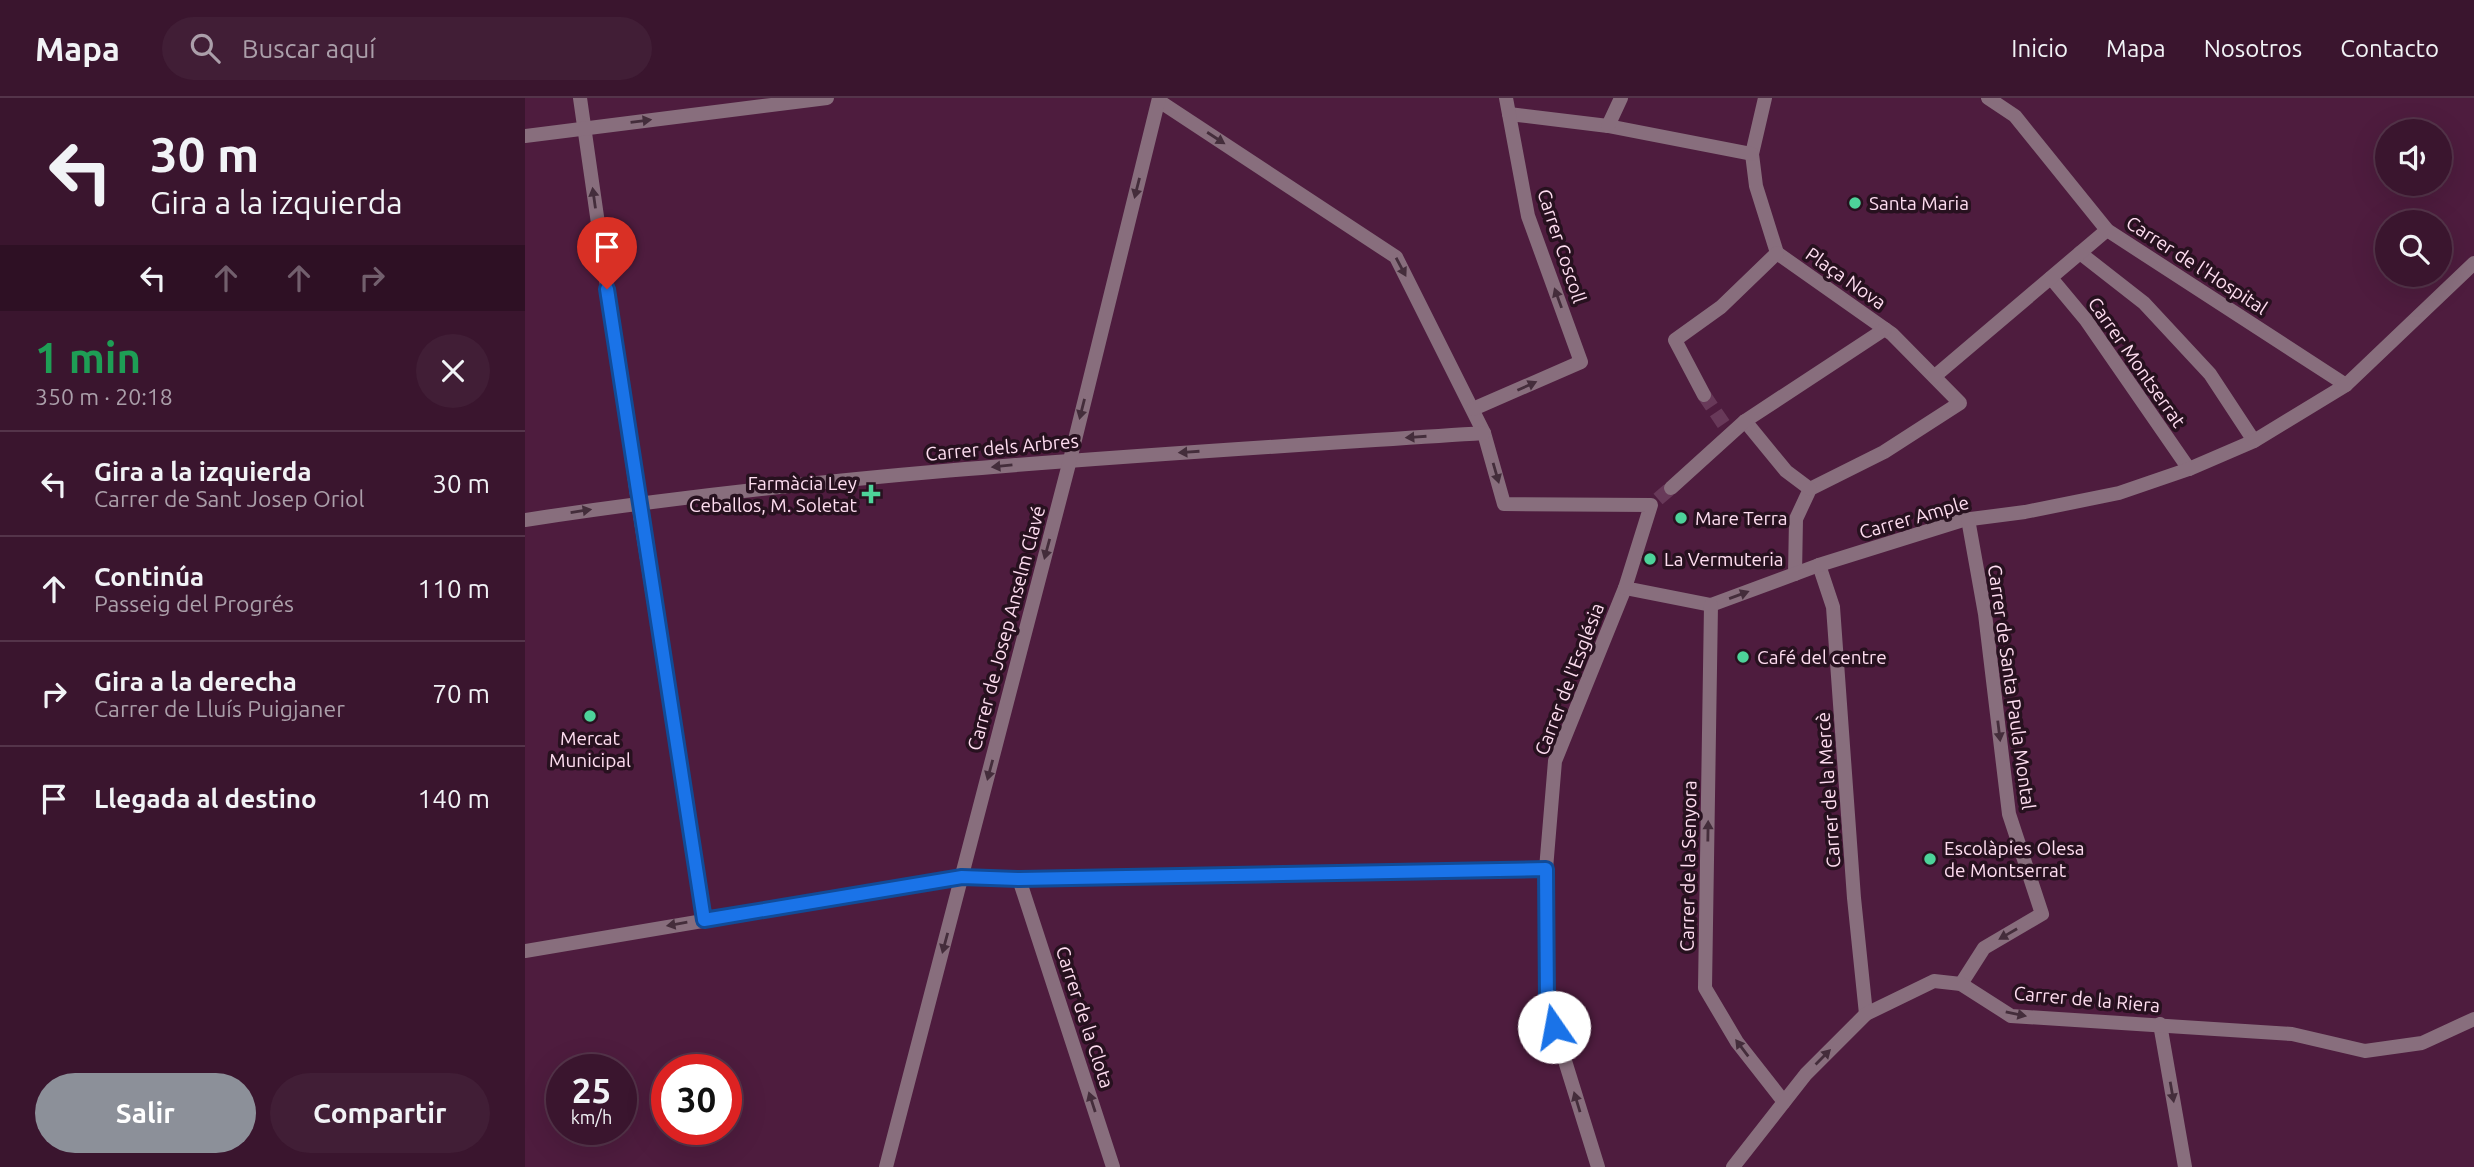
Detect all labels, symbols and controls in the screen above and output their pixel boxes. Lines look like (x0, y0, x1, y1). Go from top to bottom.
search box (162, 17, 652, 80)
icon: search (186, 29, 224, 67)
text: Mapa (35, 30, 120, 67)
text: Buscar aquí (242, 34, 376, 63)
text: Inicio (2011, 35, 2068, 62)
text: Mapa (2106, 35, 2166, 62)
text: Nosotros (2204, 35, 2302, 62)
text: Contacto (2340, 35, 2439, 62)
one-way arrow (630, 116, 652, 127)
map controls (2375, 119, 2452, 287)
button: sound (2375, 119, 2452, 196)
icon: left (35, 126, 126, 217)
text: 30 m (150, 126, 259, 181)
one-way arrow (1207, 131, 1225, 145)
one-way arrow (1131, 177, 1142, 199)
text: Gira a la izquierda (150, 184, 403, 220)
street label: Carrer Coscoll (1533, 186, 1591, 306)
one-way arrow (588, 187, 599, 209)
place label: Santa Maria (1869, 192, 1969, 214)
marker: Santa Maria (1847, 195, 1863, 211)
button: search (2375, 210, 2452, 287)
street label: Carrer de l'Hospital (2122, 211, 2272, 319)
pin (577, 217, 637, 289)
icon: arrive (588, 228, 626, 266)
street label: Plaça Nova (1802, 242, 1890, 314)
one-way arrow (1395, 258, 1407, 278)
icon: left (134, 259, 172, 297)
icon: ahead (207, 259, 245, 297)
icon: ahead (280, 259, 318, 297)
icon: right (353, 259, 391, 297)
one-way arrow (1552, 287, 1563, 308)
street label: Carrer Montserrat (2084, 293, 2191, 432)
text: 1 min (35, 334, 141, 381)
button: close (416, 334, 490, 408)
one-way arrow (1517, 380, 1537, 392)
text: 350 m · 20:18 (35, 384, 173, 409)
one-way arrow (1076, 398, 1087, 420)
street label: Carrer dels Arbres (925, 429, 1079, 465)
one-way arrow (1405, 432, 1427, 443)
one-way arrow (1178, 447, 1200, 458)
text: Gira a la izquierda (94, 457, 312, 486)
one-way arrow (991, 461, 1013, 472)
one-way arrow (1491, 463, 1501, 484)
icon: left (35, 465, 73, 503)
text: 30 m (432, 469, 490, 498)
place label: Farmàcia Ley Ceballos, M. Soletat (689, 472, 858, 516)
text: Carrer de Sant Josep Oriol (94, 486, 365, 511)
marker: Farmàcia Ley Ceballos, M. Soletat (863, 486, 879, 502)
street label: Carrer Ample (1857, 491, 1971, 543)
street label: Carrer de Josep Anselm Clavé (963, 503, 1049, 753)
one-way arrow (570, 505, 592, 516)
place label: Mare Terra (1695, 507, 1788, 529)
marker: Mare Terra (1673, 510, 1689, 526)
one-way arrow (1041, 539, 1052, 561)
place label: La Vermuteria (1664, 548, 1784, 570)
marker: La Vermuteria (1642, 551, 1658, 567)
text: Continúa (94, 562, 204, 591)
street label: Carrer de Santa Paula Montal (1984, 563, 2040, 811)
icon: ahead (35, 570, 73, 608)
text: 110 m (418, 574, 490, 603)
one-way arrow (1728, 589, 1749, 600)
text: Passeig del Progrés (94, 591, 294, 616)
street label: Carrer de l'Església (1530, 600, 1608, 758)
place label: Café del centre (1757, 646, 1887, 668)
marker: Café del centre (1735, 649, 1751, 665)
text: Gira a la derecha (94, 667, 297, 696)
icon: right (35, 675, 73, 713)
text: 70 m (432, 679, 490, 708)
text: Carrer de Lluís Puigjaner (94, 696, 345, 721)
marker: Mercat Municipal (582, 708, 598, 724)
street label: Carrer de la Mercè (1812, 711, 1844, 869)
one-way arrow (1994, 721, 2005, 743)
place label: Mercat Municipal (549, 727, 631, 771)
one-way arrow (984, 759, 995, 781)
icon: arrive (35, 780, 73, 818)
street label: Carrer de la Senyora (1676, 780, 1700, 952)
text: Llegada al destino (94, 784, 317, 813)
text: 140 m (418, 784, 490, 813)
one-way arrow (1702, 820, 1714, 842)
place label: Escolàpies Olesa de Montserrat (1944, 837, 2085, 881)
marker: Escolàpies Olesa de Montserrat (1922, 851, 1938, 867)
one-way arrow (666, 919, 688, 930)
one-way arrow (1999, 927, 2018, 940)
one-way arrow (939, 933, 949, 954)
street label: Carrer de la Clota (1052, 943, 1118, 1091)
street label: Carrer de la Riera (2013, 982, 2161, 1016)
position arrow (1517, 990, 1591, 1064)
one-way arrow (2005, 1009, 2027, 1020)
one-way arrow (1736, 1039, 1750, 1057)
one-way arrow (1814, 1049, 1831, 1066)
speed limit sign: 30 (651, 1054, 742, 1145)
text: 25 (572, 1070, 611, 1110)
button: Salir (35, 1073, 256, 1153)
button: Compartir (270, 1073, 490, 1153)
one-way arrow (2167, 1081, 2178, 1103)
one-way arrow (1086, 1091, 1097, 1112)
one-way arrow (1572, 1091, 1582, 1112)
text: km/h (571, 1107, 612, 1127)

